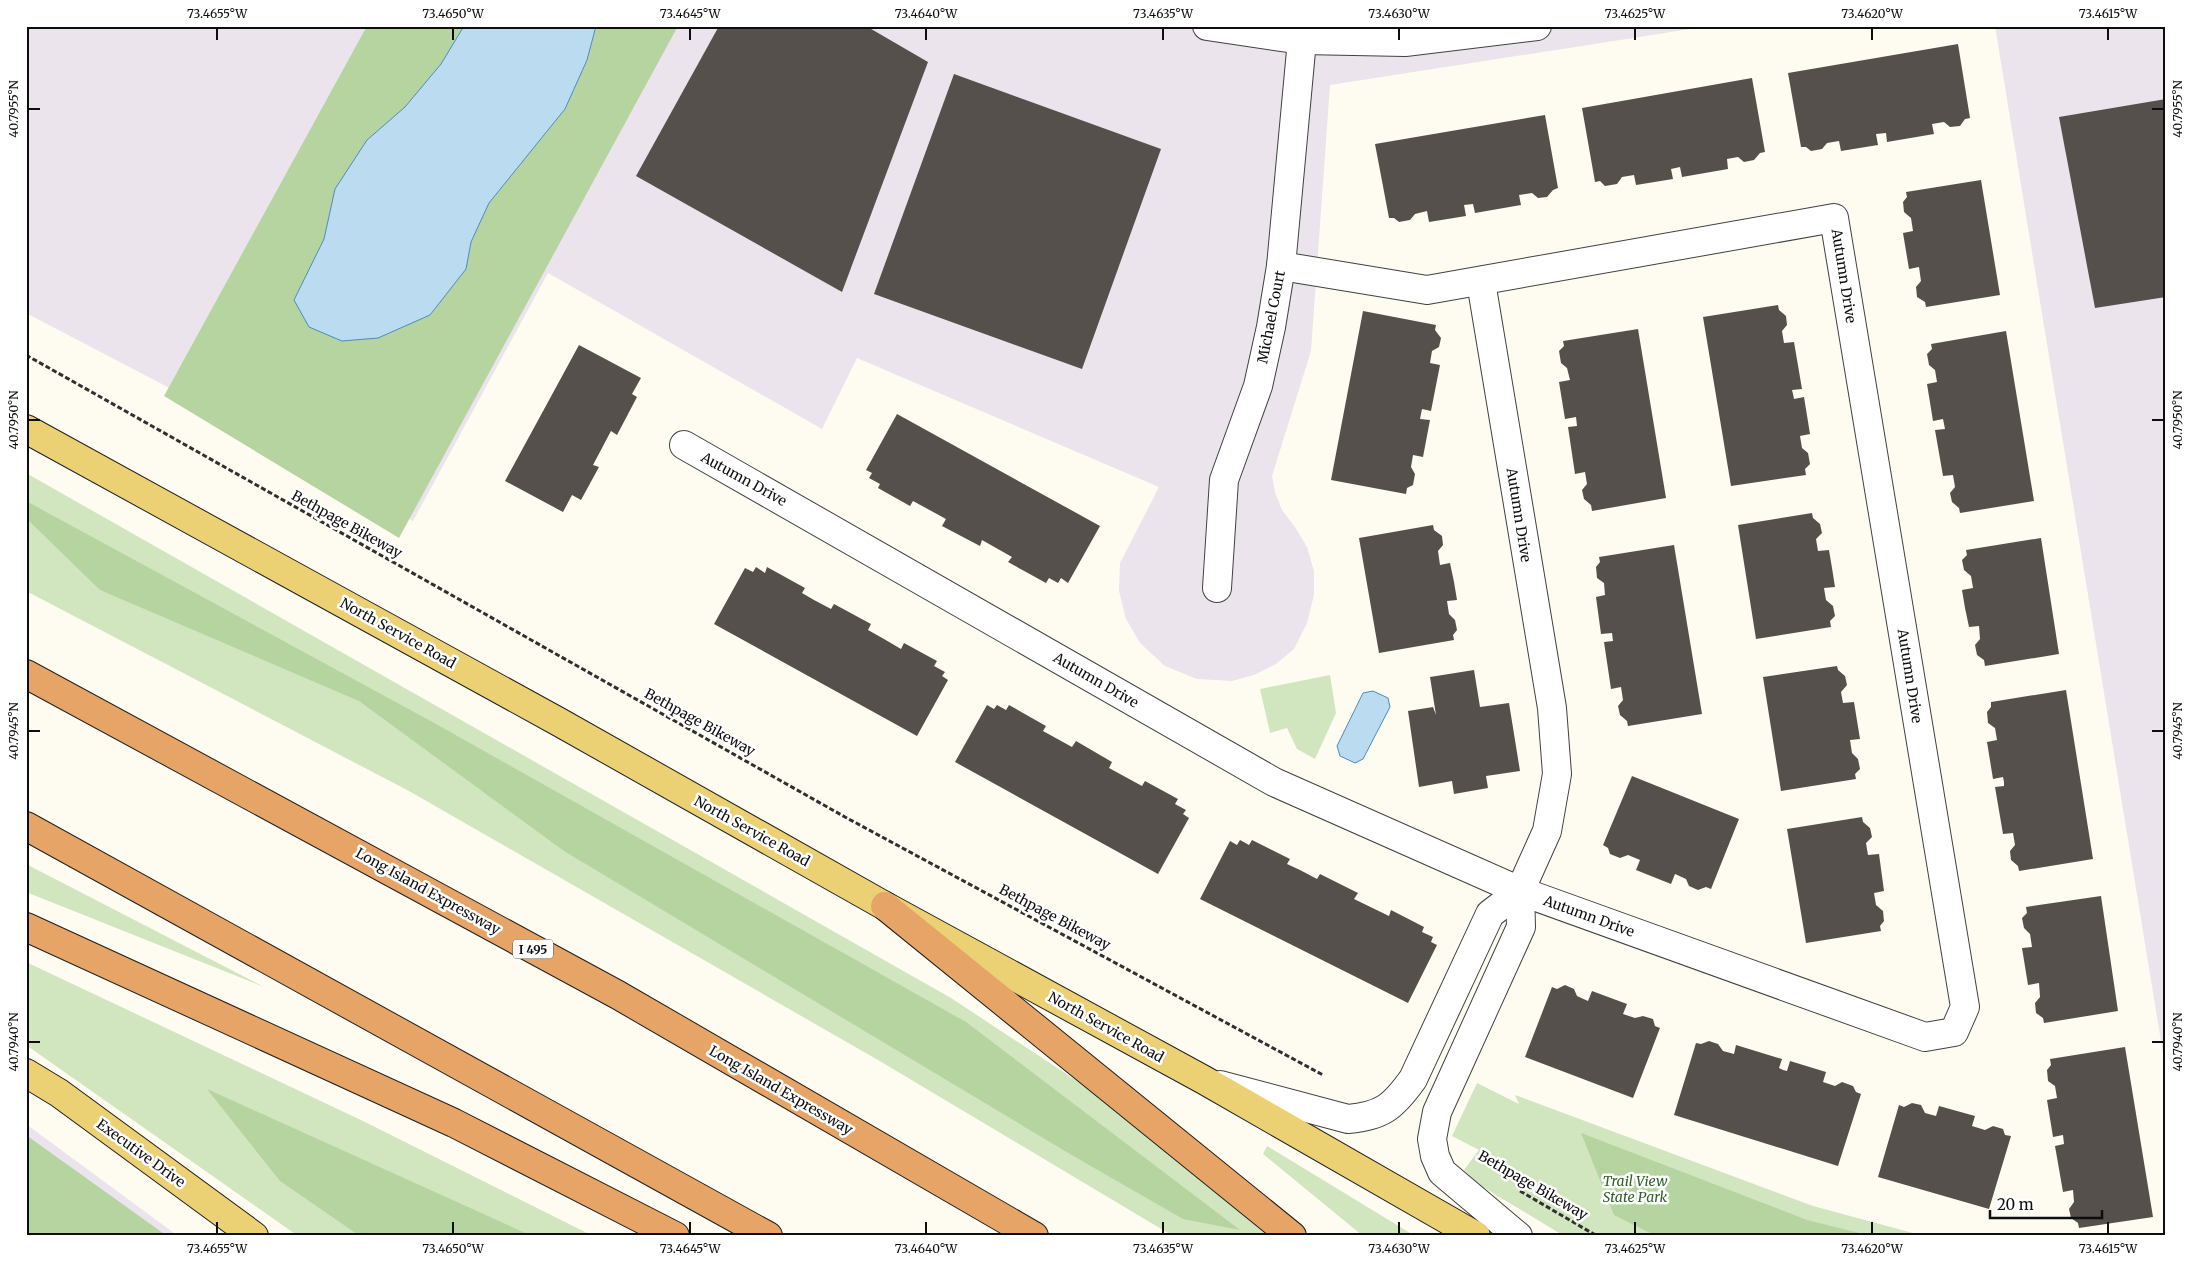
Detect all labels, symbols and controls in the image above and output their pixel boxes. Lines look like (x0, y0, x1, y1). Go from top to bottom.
text: 73.4655°W (187, 6, 248, 21)
text: 73.4650°W (422, 6, 485, 21)
text: 73.4645°W (660, 6, 721, 21)
text: 73.4640°W (895, 6, 958, 21)
text: 73.4635°W (1133, 6, 1194, 21)
text: 73.4630°W (1368, 6, 1431, 21)
text: 73.4625°W (1605, 6, 1666, 21)
text: 73.4620°W (1841, 6, 1904, 21)
text: 73.4615°W (2079, 6, 2138, 21)
text: 40.7955°N (6, 80, 21, 138)
text: 40.7955°N (2170, 80, 2185, 138)
street label: Autumn Drive (1828, 227, 1860, 324)
street label: Michael Court (1253, 268, 1289, 365)
text: 40.7950°N (6, 390, 21, 449)
text: 40.7950°N (2170, 390, 2185, 449)
street label: Autumn Drive (697, 448, 790, 510)
street label: Autumn Drive (1503, 466, 1535, 563)
street label: Bethpage Bikeway (289, 486, 406, 562)
street label: North Service Road (337, 594, 460, 673)
street label: Autumn Drive (1894, 627, 1926, 724)
street label: Autumn Drive (1049, 648, 1142, 712)
street label: Bethpage Bikeway (642, 684, 759, 760)
text: 40.7945°N (6, 702, 21, 760)
text: 40.7945°N (2170, 702, 2185, 760)
street label: North Service Road (691, 792, 814, 871)
street label: Long Island Expressway (352, 844, 504, 939)
street label: Bethpage Bikeway (996, 880, 1115, 954)
street label: Autumn Drive (1540, 891, 1637, 941)
road number: I 495 (513, 940, 553, 959)
street label: North Service Road (1045, 988, 1168, 1067)
text: 40.7940°N (6, 1012, 21, 1072)
text: 40.7940°N (2170, 1012, 2185, 1072)
street label: Long Island Expressway (706, 1042, 857, 1139)
street label: Executive Drive (93, 1115, 189, 1191)
street label: Bethpage Bikeway (1475, 1146, 1592, 1224)
park label: Trail View State Park (1603, 1172, 1668, 1206)
scale bar (1990, 1187, 2102, 1219)
text: 20 m (1997, 1195, 2034, 1214)
text: 73.4655°W (187, 1241, 248, 1256)
text: 73.4650°W (422, 1241, 485, 1256)
text: 73.4645°W (660, 1241, 721, 1256)
text: 73.4640°W (895, 1241, 958, 1256)
text: 73.4635°W (1133, 1241, 1194, 1256)
text: 73.4630°W (1368, 1241, 1431, 1256)
text: 73.4625°W (1605, 1241, 1666, 1256)
text: 73.4620°W (1841, 1241, 1904, 1256)
text: 73.4615°W (2079, 1241, 2138, 1256)

